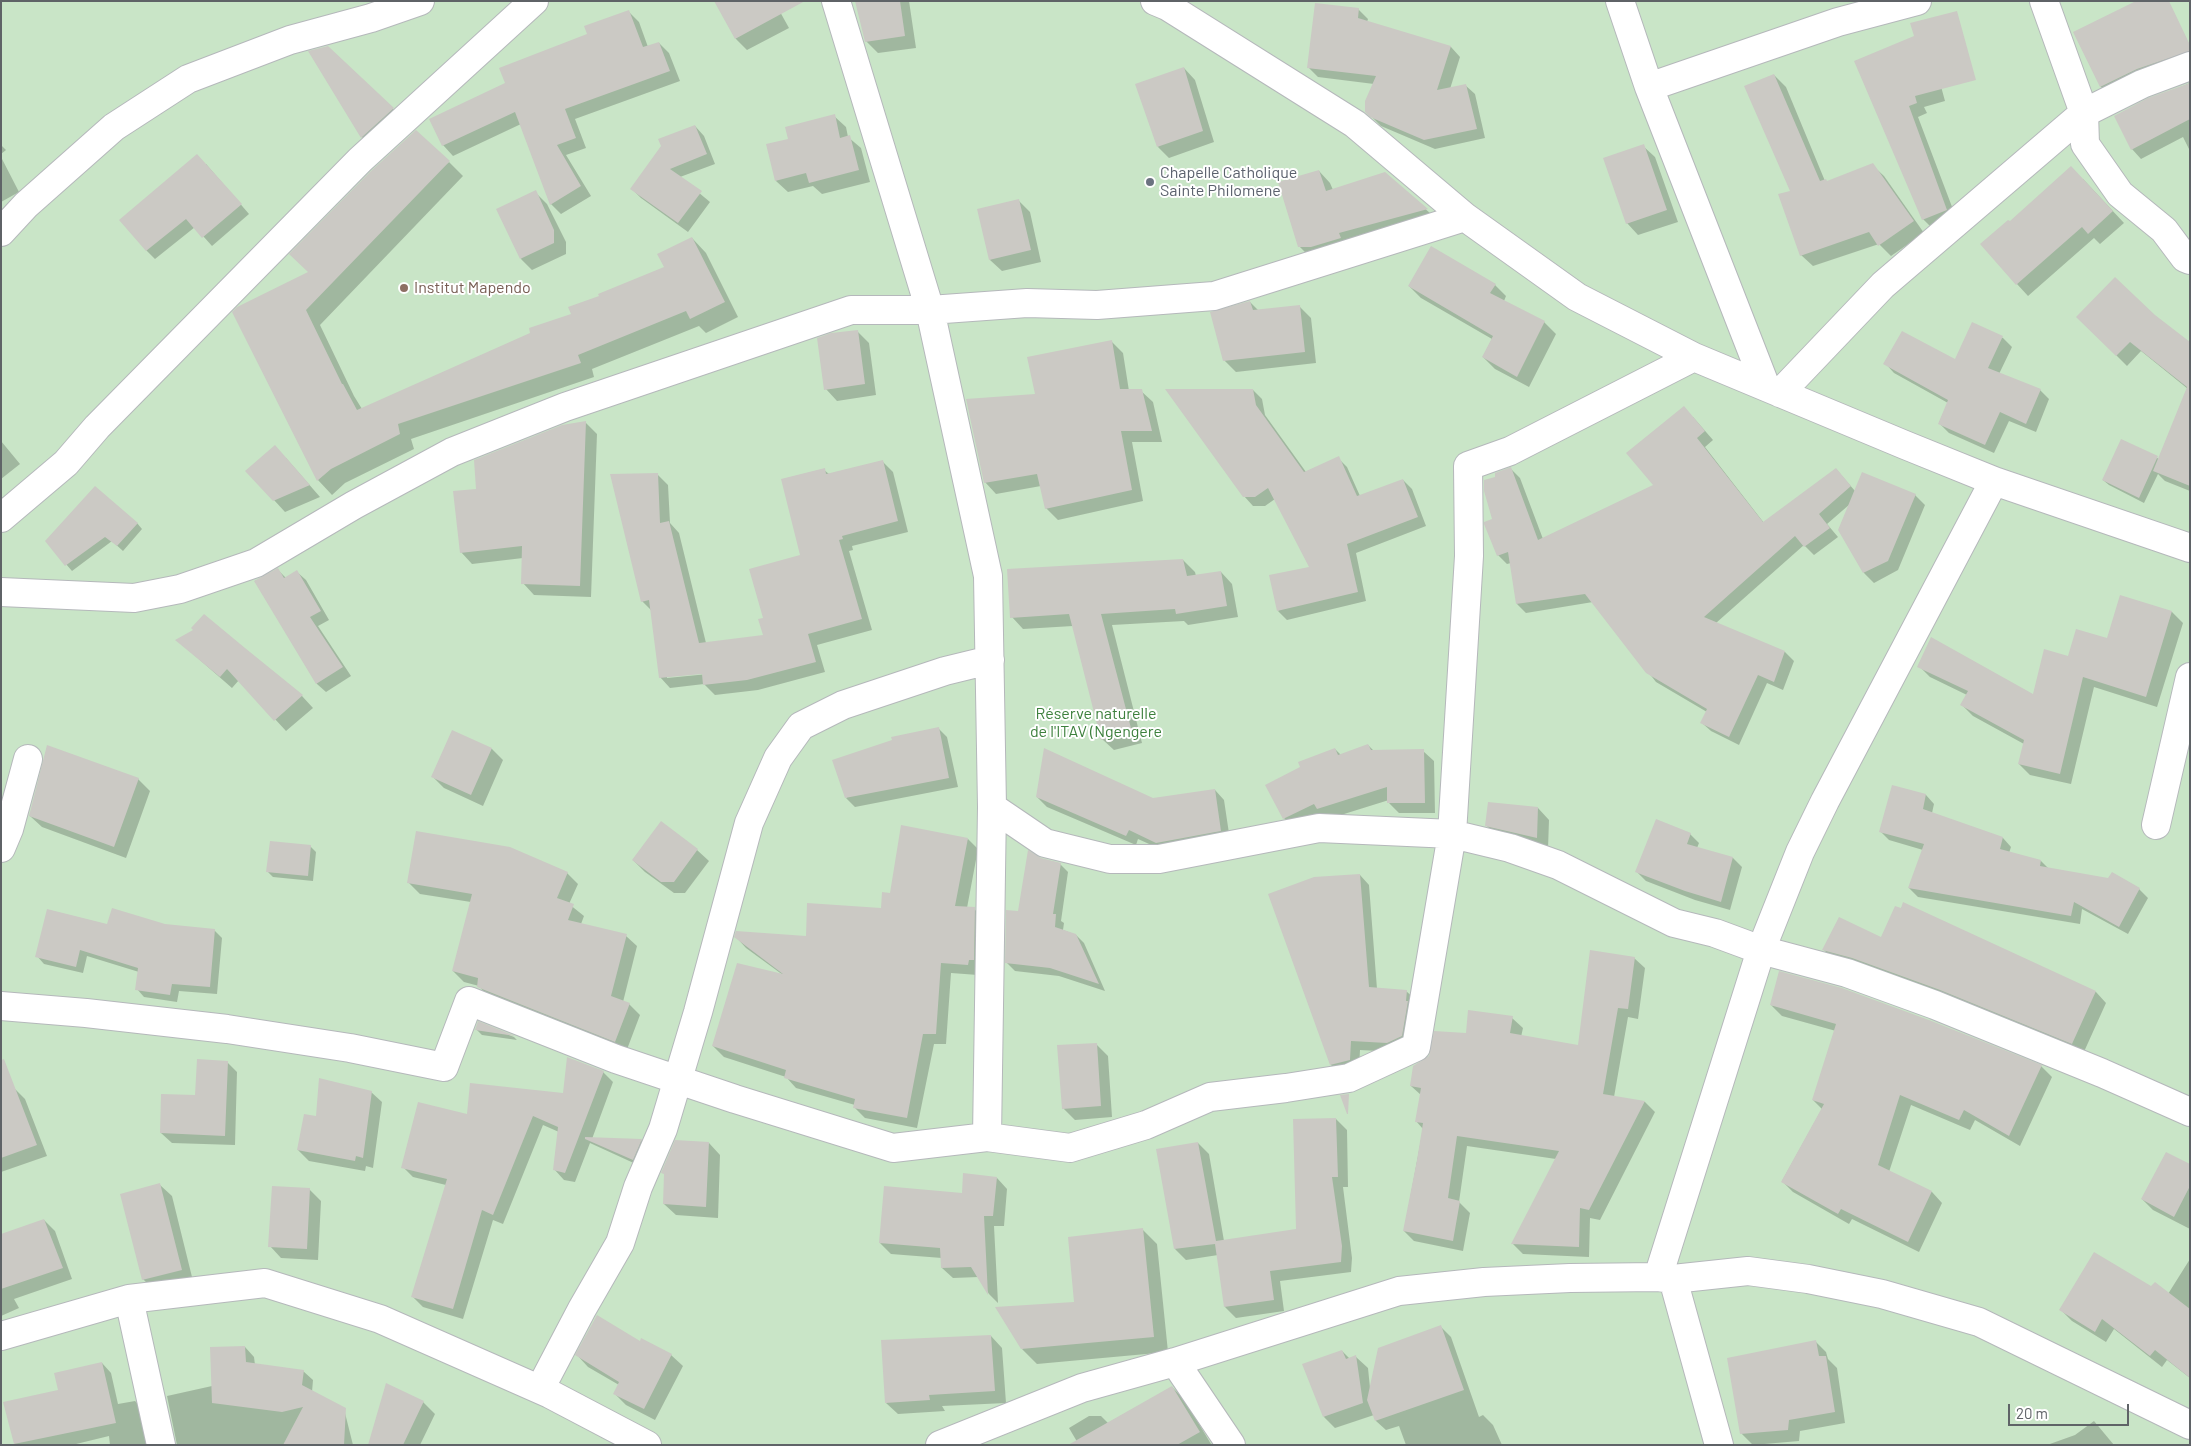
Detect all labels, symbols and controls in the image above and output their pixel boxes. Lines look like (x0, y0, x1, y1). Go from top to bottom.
place label: Chapelle Catholique Sainte Philomene (1160, 163, 1297, 201)
marker: Chapelle Catholique Sainte Philomene (1144, 176, 1156, 188)
place label: Institut Mapendo (414, 278, 531, 298)
marker: Institut Mapendo (398, 282, 410, 294)
park label: Réserve naturelle de l'ITAV (Ngengere (1030, 704, 1162, 742)
scale bar (2011, 1394, 2132, 1426)
text: 20 m (2016, 1404, 2048, 1422)

